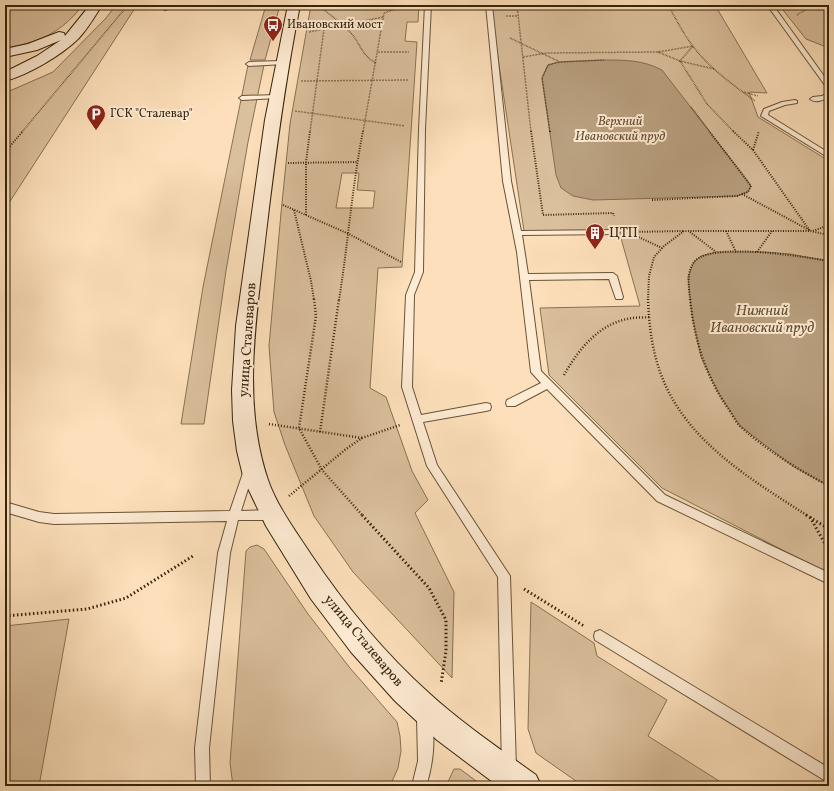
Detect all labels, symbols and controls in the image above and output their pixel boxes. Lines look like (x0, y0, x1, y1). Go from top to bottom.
bus stop icon: Ивановский мост (262, 14, 284, 42)
place label: Ивановский мост (287, 17, 383, 33)
parking icon: ГСК "Сталевар" (85, 103, 107, 131)
place label: ГСК "Сталевар" (110, 106, 193, 122)
water label: Верхний Ивановский пруд (575, 113, 665, 146)
building icon: ЦТП (584, 222, 606, 250)
place label: ЦТП (609, 224, 638, 243)
street label: улица Сталеваров (235, 282, 261, 398)
water label: Нижний Ивановский пруд (710, 301, 814, 339)
street label: улица Сталеваров (319, 591, 407, 691)

